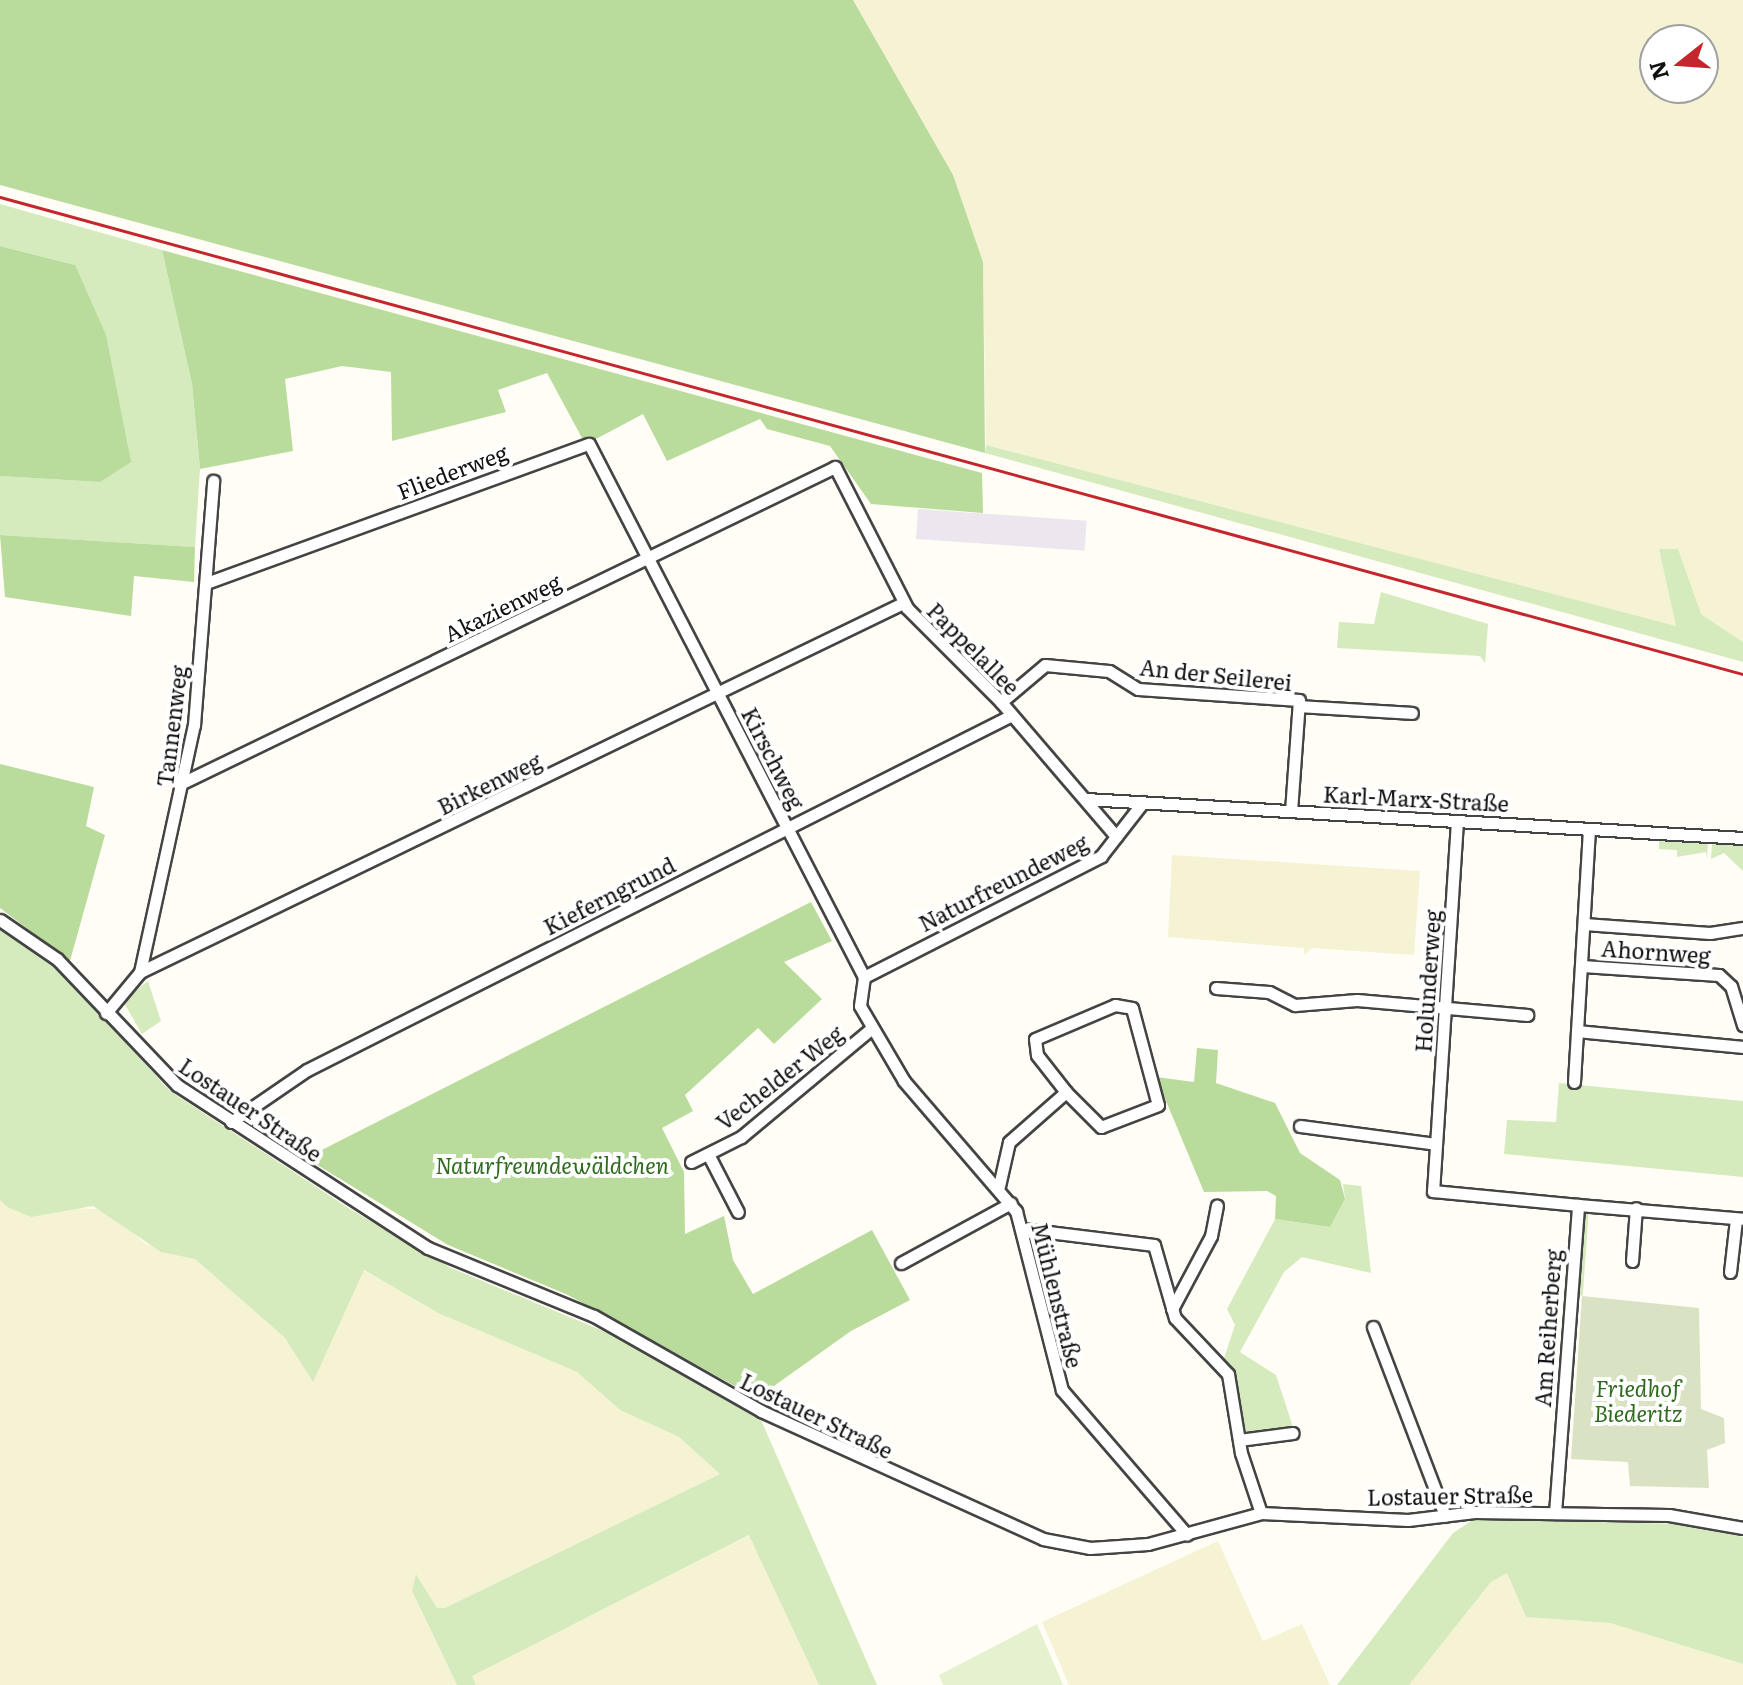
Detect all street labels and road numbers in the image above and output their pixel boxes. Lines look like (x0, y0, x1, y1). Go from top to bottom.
street label: Fliederweg (393, 438, 511, 504)
street label: Akazienweg (439, 567, 565, 647)
street label: Pappelallee (922, 596, 1026, 700)
street label: An der Seilerei (1138, 653, 1294, 695)
street label: Tannenweg (150, 664, 192, 788)
street label: Kirschweg (737, 703, 811, 813)
street label: Birkenweg (433, 747, 545, 819)
street label: Karl-Marx-Straße (1322, 780, 1510, 816)
street label: Naturfreundeweg (914, 828, 1092, 936)
street label: Kieferngrund (539, 850, 679, 940)
street label: Holunderweg (1409, 909, 1445, 1053)
street label: Ahornweg (1600, 934, 1712, 968)
street label: Vechelder Weg (710, 1019, 848, 1135)
street label: Lostauer Straße (175, 1052, 327, 1166)
street label: Mühlenstraße (1027, 1219, 1089, 1371)
street label: Am Reiherberg (1528, 1248, 1566, 1408)
street label: Lostauer Straße (737, 1367, 897, 1463)
street label: Lostauer Straße (1367, 1480, 1533, 1510)

